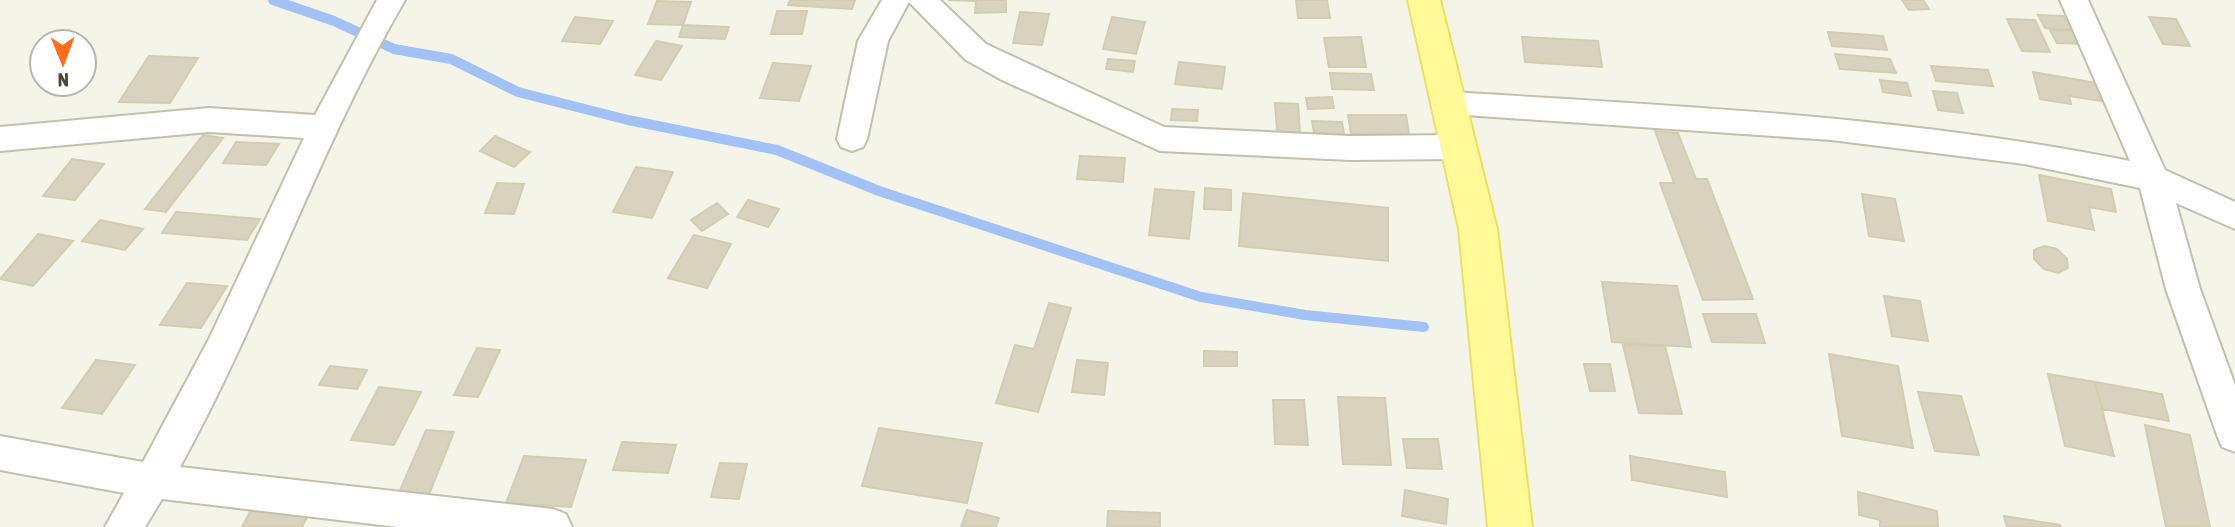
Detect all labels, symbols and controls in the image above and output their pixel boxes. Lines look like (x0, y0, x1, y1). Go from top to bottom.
north arrow (28, 28, 98, 98)
text: N (57, 69, 69, 91)

